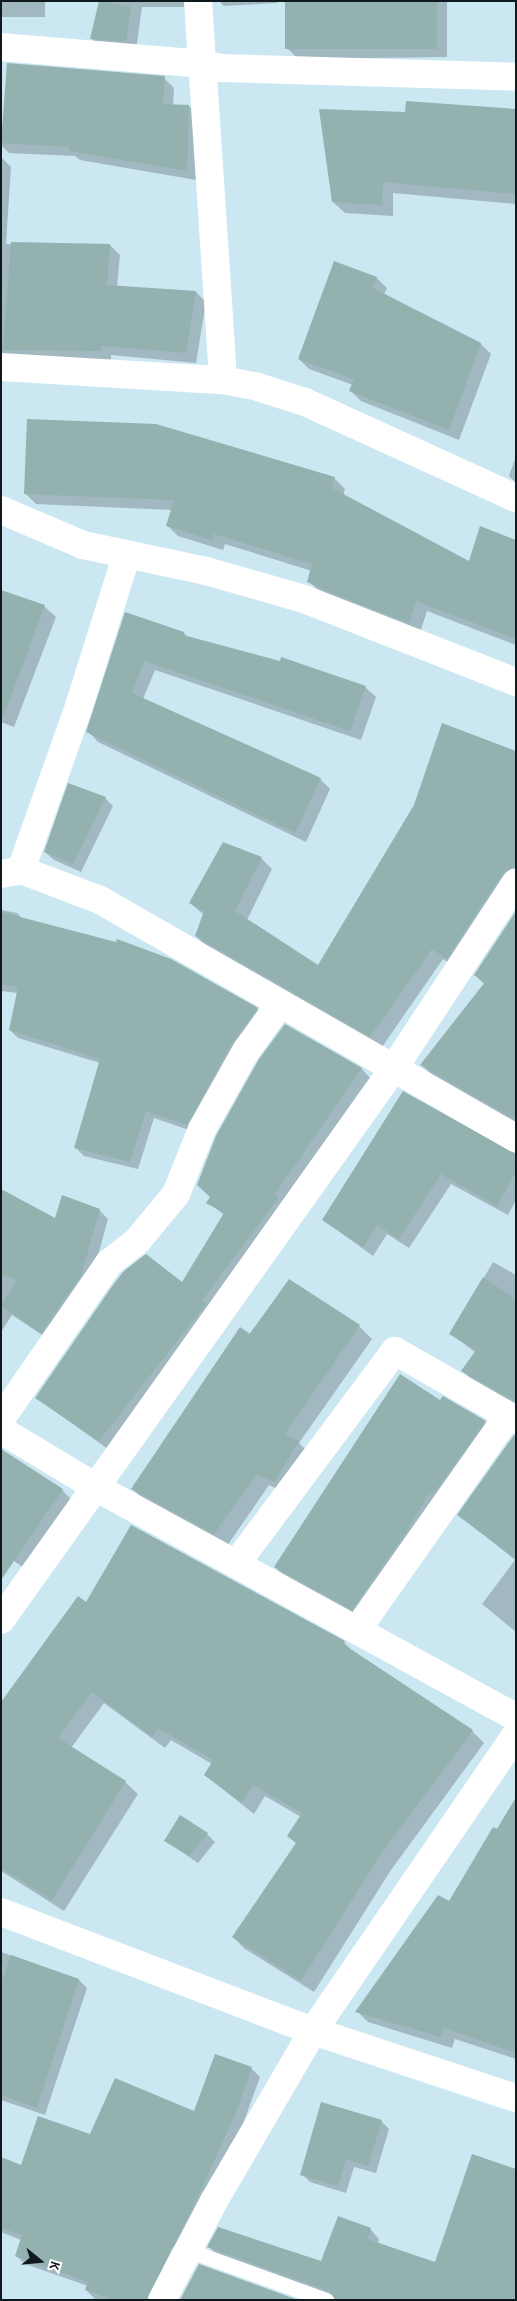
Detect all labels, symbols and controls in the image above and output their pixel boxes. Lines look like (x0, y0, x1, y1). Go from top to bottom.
north arrow (15, 2236, 65, 2286)
text: K (46, 2259, 62, 2271)

